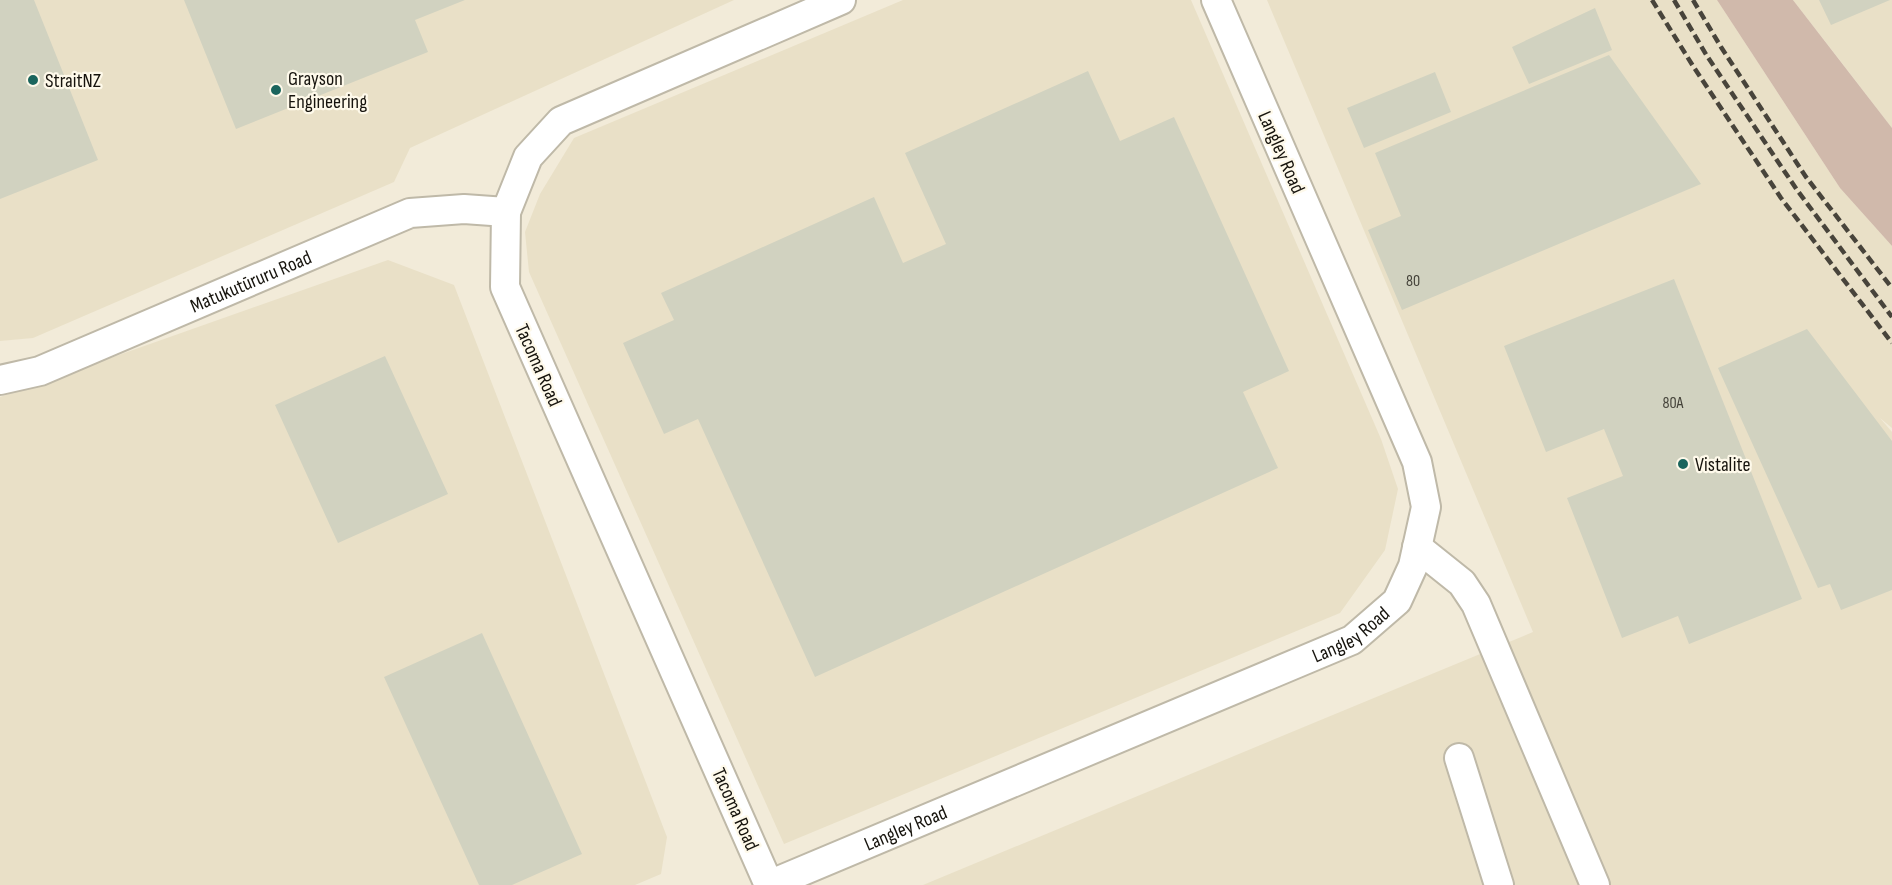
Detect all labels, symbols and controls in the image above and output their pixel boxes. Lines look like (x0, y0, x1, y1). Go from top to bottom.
place label: Grayson Engineering (288, 67, 367, 114)
place label: StraitNZ (45, 69, 101, 93)
marker: StraitNZ (26, 73, 40, 87)
marker: Grayson Engineering (269, 83, 283, 97)
street label: Langley Road (1252, 108, 1310, 197)
street label: Matukutūruru Road (187, 246, 315, 318)
house number: 80 (1406, 272, 1420, 291)
street label: Tacoma Road (509, 320, 567, 410)
house number: 80A (1663, 394, 1684, 413)
place label: Vistalite (1695, 453, 1750, 477)
marker: Vistalite (1676, 457, 1690, 471)
street label: Langley Road (1309, 602, 1395, 668)
street label: Tacoma Road (706, 764, 764, 854)
street label: Langley Road (861, 801, 951, 857)

